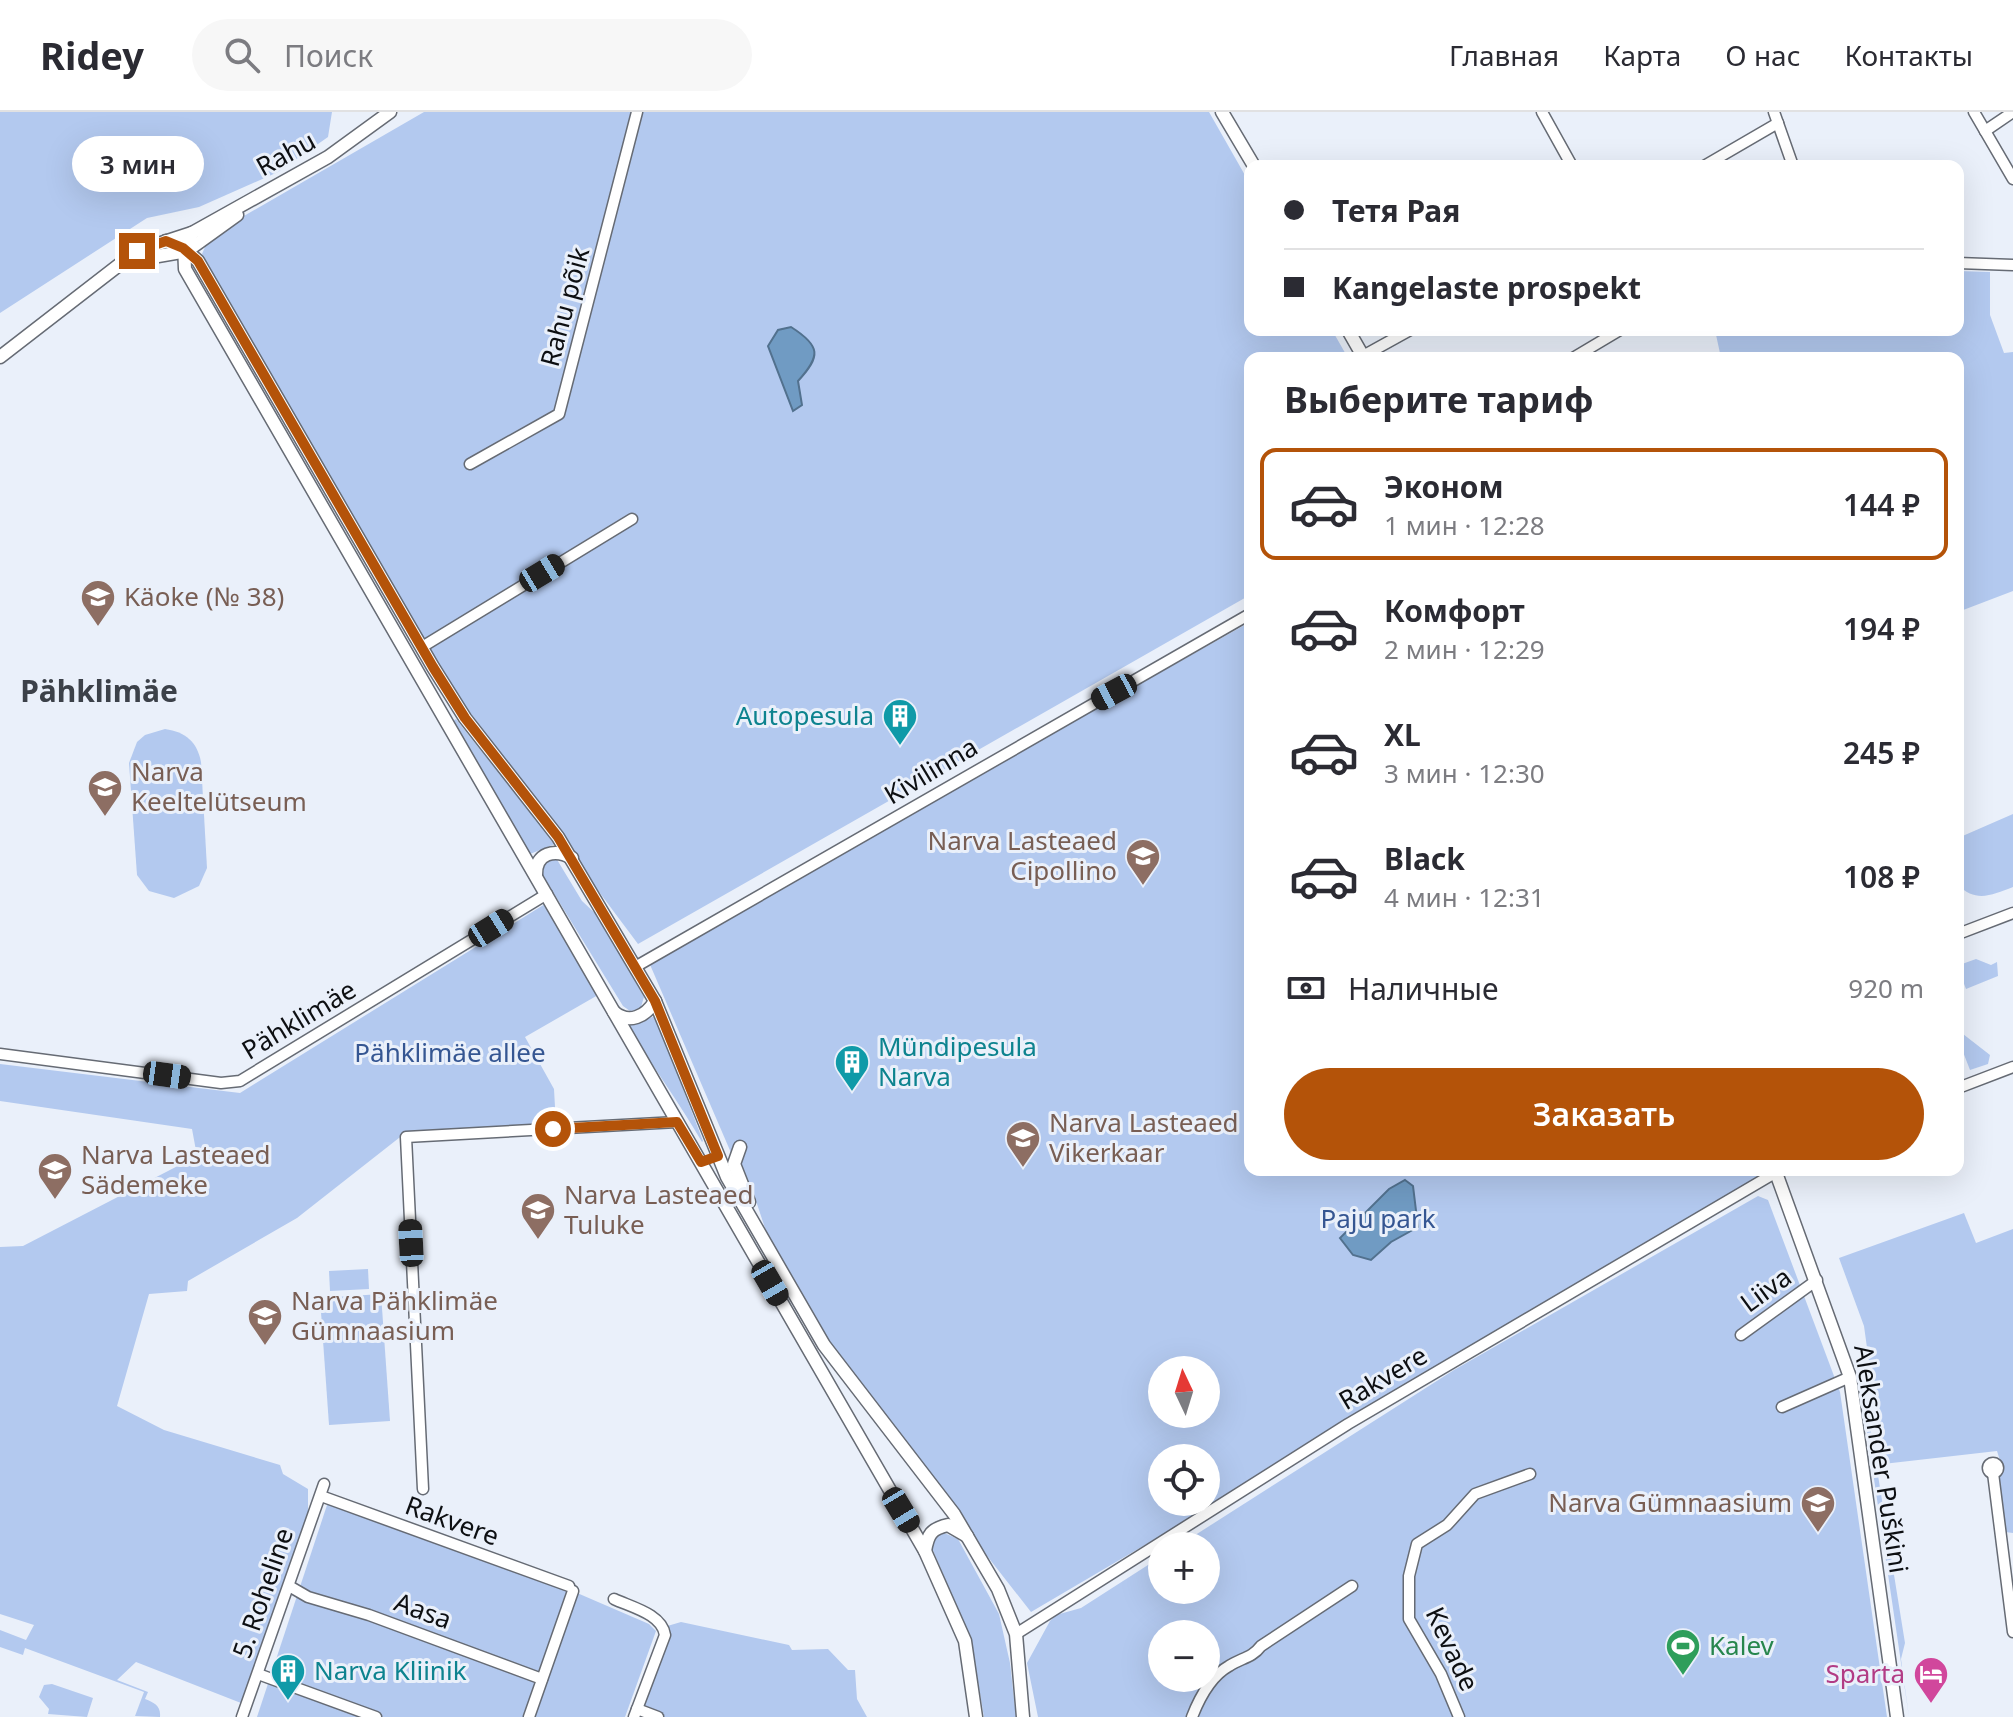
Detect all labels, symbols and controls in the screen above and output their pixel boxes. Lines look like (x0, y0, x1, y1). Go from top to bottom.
search box (192, 19, 752, 91)
text: Ridey (40, 29, 144, 81)
icon: search (220, 33, 264, 77)
text: Поиск (284, 35, 373, 76)
text: Главная (1449, 36, 1559, 74)
text: Карта (1603, 36, 1681, 74)
text: О нас (1725, 36, 1801, 74)
text: Контакты (1845, 36, 1973, 74)
street label: Rahu (249, 122, 322, 184)
callout: 3 мин (71, 135, 203, 191)
text: 3 мин (100, 146, 176, 182)
text: Тетя Рая (1332, 190, 1460, 231)
route end (119, 233, 155, 269)
street label: Rahu põik (531, 243, 597, 370)
text: Kangelaste prospekt (1332, 267, 1641, 308)
text: Выберите тариф (1284, 375, 1593, 424)
text: Эконом (1384, 466, 1504, 507)
icon: car (1288, 468, 1360, 540)
text: 144 ₽ (1843, 484, 1920, 525)
text: 1 мин · 12:28 (1384, 507, 1545, 543)
car (515, 550, 569, 596)
school or university icon: Käoke (№ 38) (79, 578, 117, 628)
place label: Käoke (№ 38) (124, 578, 284, 614)
text: Комфорт (1384, 590, 1525, 631)
icon: car (1288, 592, 1360, 664)
text: 194 ₽ (1843, 608, 1920, 649)
text: 2 мин · 12:29 (1384, 631, 1545, 667)
district label: Pähklimäe (20, 670, 178, 711)
car (1087, 670, 1141, 714)
place label: Autopesula (736, 697, 874, 733)
building icon: Autopesula (881, 697, 919, 747)
text: XL (1384, 714, 1421, 755)
icon: car (1288, 716, 1360, 788)
street label: Kivilinna (877, 728, 984, 812)
text: 245 ₽ (1843, 732, 1920, 773)
place label: Narva Keeltelütseum (131, 753, 307, 819)
text: 3 мин · 12:30 (1384, 755, 1545, 791)
school or university icon: Narva Keeltelütseum (86, 768, 124, 818)
place label: Narva Lasteaed Cipollino (927, 822, 1117, 888)
school or university icon: Narva Lasteaed Cipollino (1124, 837, 1162, 887)
text: Black (1384, 838, 1465, 879)
icon: car (1288, 840, 1360, 912)
text: 108 ₽ (1843, 856, 1920, 897)
text: 4 мин · 12:31 (1384, 879, 1545, 915)
car (464, 905, 518, 951)
icon: cash (1284, 966, 1328, 1010)
text: Наличные (1348, 968, 1499, 1009)
text: 920 m (1848, 970, 1924, 1006)
street label: Pähklimäe (235, 971, 362, 1067)
place label: Mündipesula Narva (878, 1028, 1037, 1094)
park label: Pähklimäe allee (354, 1034, 546, 1070)
building icon: Mündipesula Narva (833, 1043, 871, 1093)
car (142, 1060, 192, 1090)
button: Заказать (1284, 1068, 1924, 1160)
place label: Narva Lasteaed Vikerkaar (1049, 1104, 1239, 1170)
route start (535, 1111, 571, 1147)
school or university icon: Narva Lasteaed Vikerkaar (1004, 1119, 1042, 1169)
place label: Narva Lasteaed Sädemeke (81, 1136, 271, 1202)
school or university icon: Narva Lasteaed Sädemeke (36, 1151, 74, 1201)
place label: Narva Lasteaed Tuluke (564, 1176, 754, 1242)
school or university icon: Narva Lasteaed Tuluke (519, 1191, 557, 1241)
park label: Paju park (1320, 1200, 1436, 1236)
car (398, 1218, 424, 1268)
car (748, 1256, 792, 1310)
street label: Liiva (1733, 1259, 1798, 1320)
place label: Narva Pähklimäe Gümnaasium (291, 1282, 498, 1348)
school or university icon: Narva Pähklimäe Gümnaasium (246, 1297, 284, 1347)
street label: Rakvere (1331, 1337, 1434, 1418)
street label: Aleksander Puškini (1846, 1342, 1918, 1576)
north arrow (1148, 1356, 1220, 1428)
map controls (1148, 1356, 1220, 1692)
button: locate (1148, 1444, 1220, 1516)
car (878, 1483, 924, 1537)
place label: Narva Gümnaasium (1548, 1484, 1792, 1520)
school or university icon: Narva Gümnaasium (1799, 1484, 1837, 1534)
street label: Rakvere (400, 1486, 504, 1554)
street label: 5. Roheline (223, 1523, 301, 1663)
button: + (1148, 1532, 1220, 1604)
street label: Aasa (390, 1583, 457, 1637)
street label: Kevade (1418, 1601, 1488, 1696)
button: − (1148, 1620, 1220, 1692)
sports icon: Kalev (1664, 1627, 1702, 1677)
place label: Kalev (1709, 1627, 1775, 1663)
building icon: Narva Kliinik (269, 1652, 307, 1702)
place label: Narva Kliinik (314, 1652, 467, 1688)
place label: Sparta (1825, 1655, 1905, 1691)
hotel icon: Sparta (1912, 1655, 1950, 1705)

